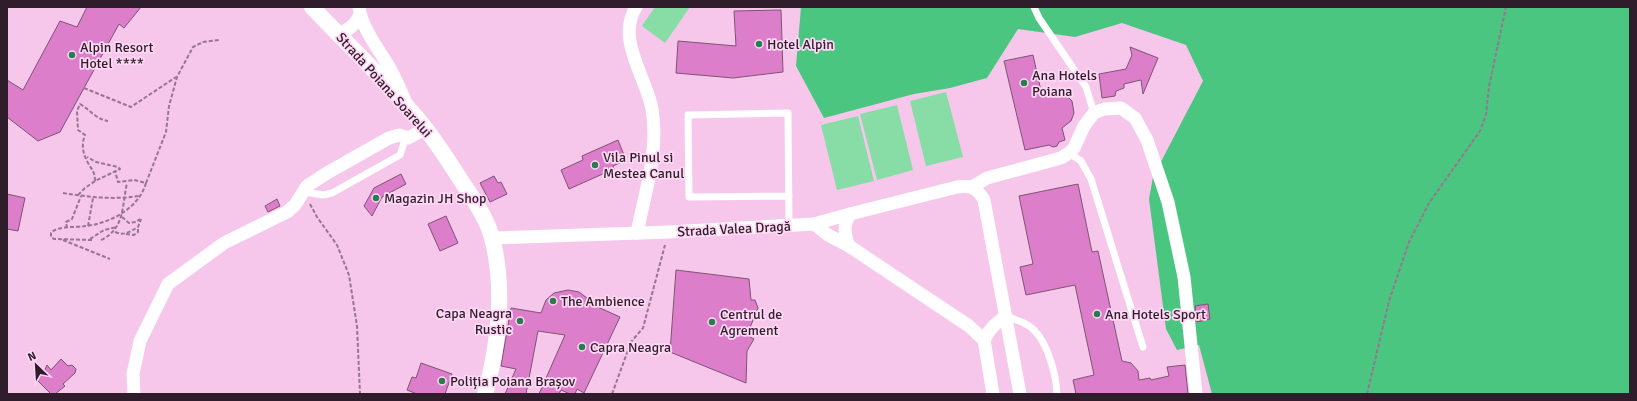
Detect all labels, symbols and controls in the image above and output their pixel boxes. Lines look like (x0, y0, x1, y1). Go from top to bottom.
street label: Strada Poiana Soarelui (332, 29, 436, 141)
place label: Hotel Alpin (767, 36, 834, 53)
place label: Alpin Resort Hotel **** (80, 39, 154, 72)
marker: Hotel Alpin (754, 39, 764, 49)
marker: Alpin Resort Hotel **** (67, 50, 77, 60)
place label: Ana Hotels Poiana (1032, 67, 1097, 100)
marker: Ana Hotels Poiana (1019, 78, 1029, 88)
place label: Vila Pinul si Mestea Canul (603, 149, 684, 182)
marker: Vila Pinul si Mestea Canul (590, 160, 600, 170)
place label: Magazin JH Shop (384, 190, 487, 207)
marker: Magazin JH Shop (371, 193, 381, 203)
street label: Strada Valea Dragă (677, 218, 791, 240)
place label: The Ambience (561, 293, 645, 310)
marker: The Ambience (548, 296, 558, 306)
place label: Capa Neagra Rustic (436, 305, 512, 338)
place label: Centrul de Agrement (720, 306, 782, 339)
place label: Ana Hotels Sport (1105, 306, 1206, 323)
marker: Ana Hotels Sport (1092, 309, 1102, 319)
marker: Capa Neagra Rustic (515, 316, 525, 326)
marker: Centrul de Agrement (707, 317, 717, 327)
place label: Capra Neagra (590, 339, 671, 356)
marker: Capra Neagra (577, 342, 587, 352)
north arrow (16, 345, 56, 385)
text: N (26, 349, 38, 364)
place label: Poliția Poiana Brașov (450, 373, 576, 390)
marker: Poliția Poiana Brașov (437, 376, 447, 386)

